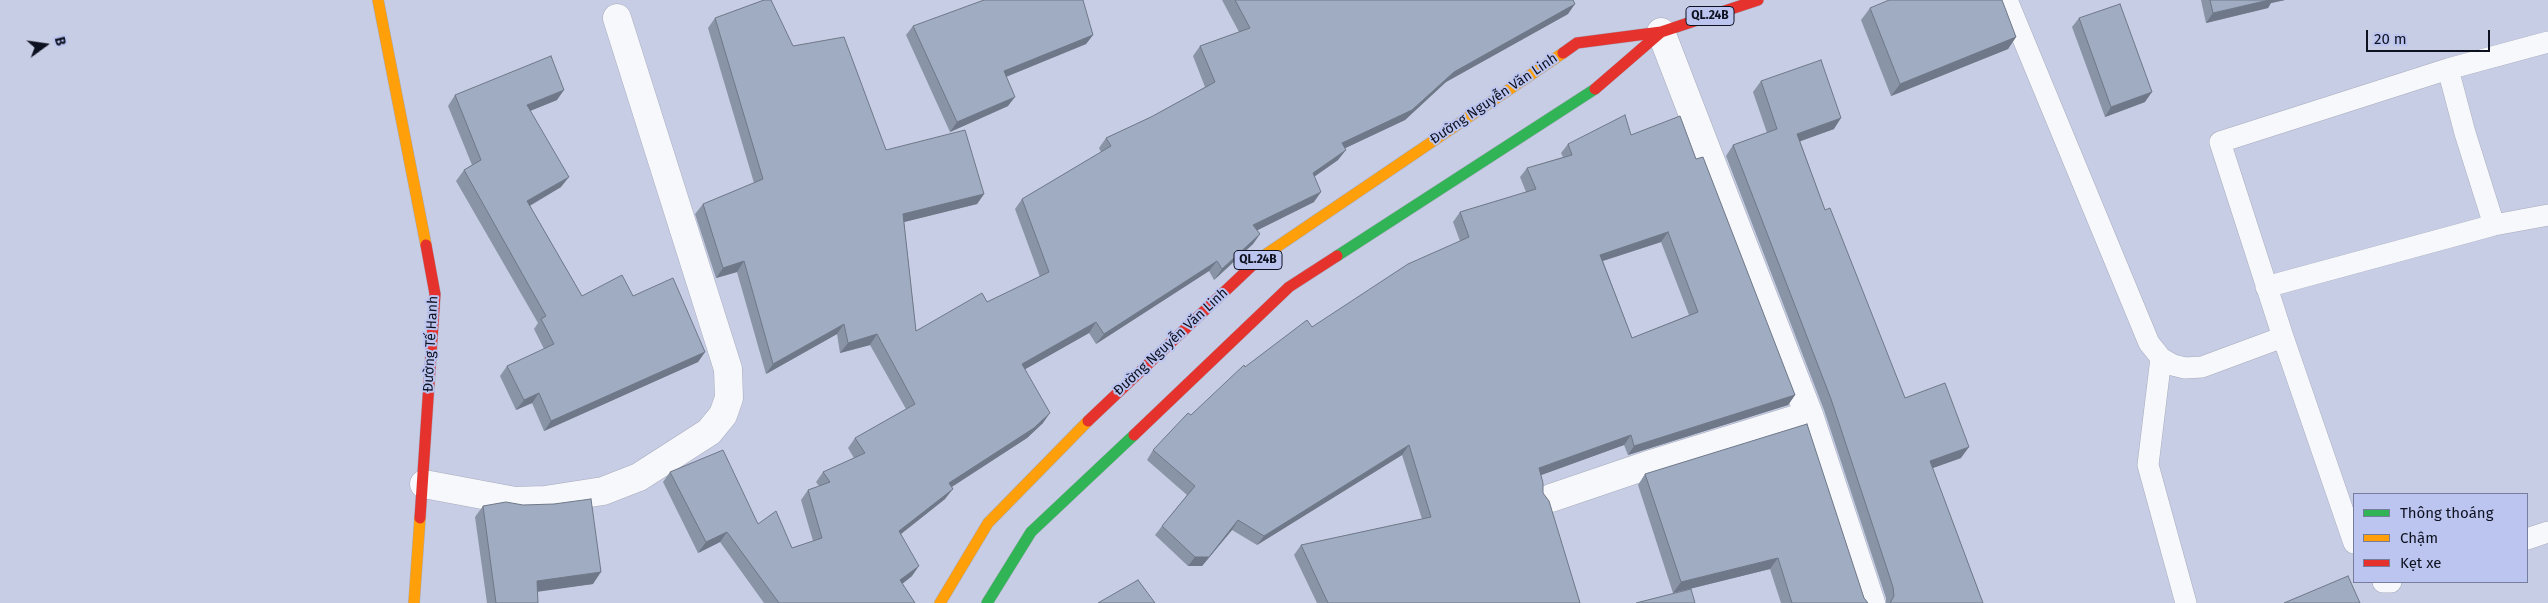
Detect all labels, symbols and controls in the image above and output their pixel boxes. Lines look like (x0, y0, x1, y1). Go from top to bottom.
road number: QL.24B (1686, 7, 1734, 26)
north arrow (20, 20, 70, 70)
scale bar (2368, 20, 2492, 52)
text: 20 m (2374, 30, 2407, 48)
text: B (51, 35, 69, 47)
street label: Đường Nguyễn Văn Linh (1427, 50, 1561, 148)
road number: QL.24B (1234, 250, 1282, 270)
street label: Đường Nguyễn Văn Linh (1110, 285, 1232, 399)
street label: Đường Tế Hanh (420, 296, 442, 392)
legend (2353, 493, 2528, 583)
text: Thông thoáng (2400, 504, 2493, 522)
text: Chậm (2400, 529, 2438, 547)
text: Kẹt xe (2400, 554, 2442, 572)

